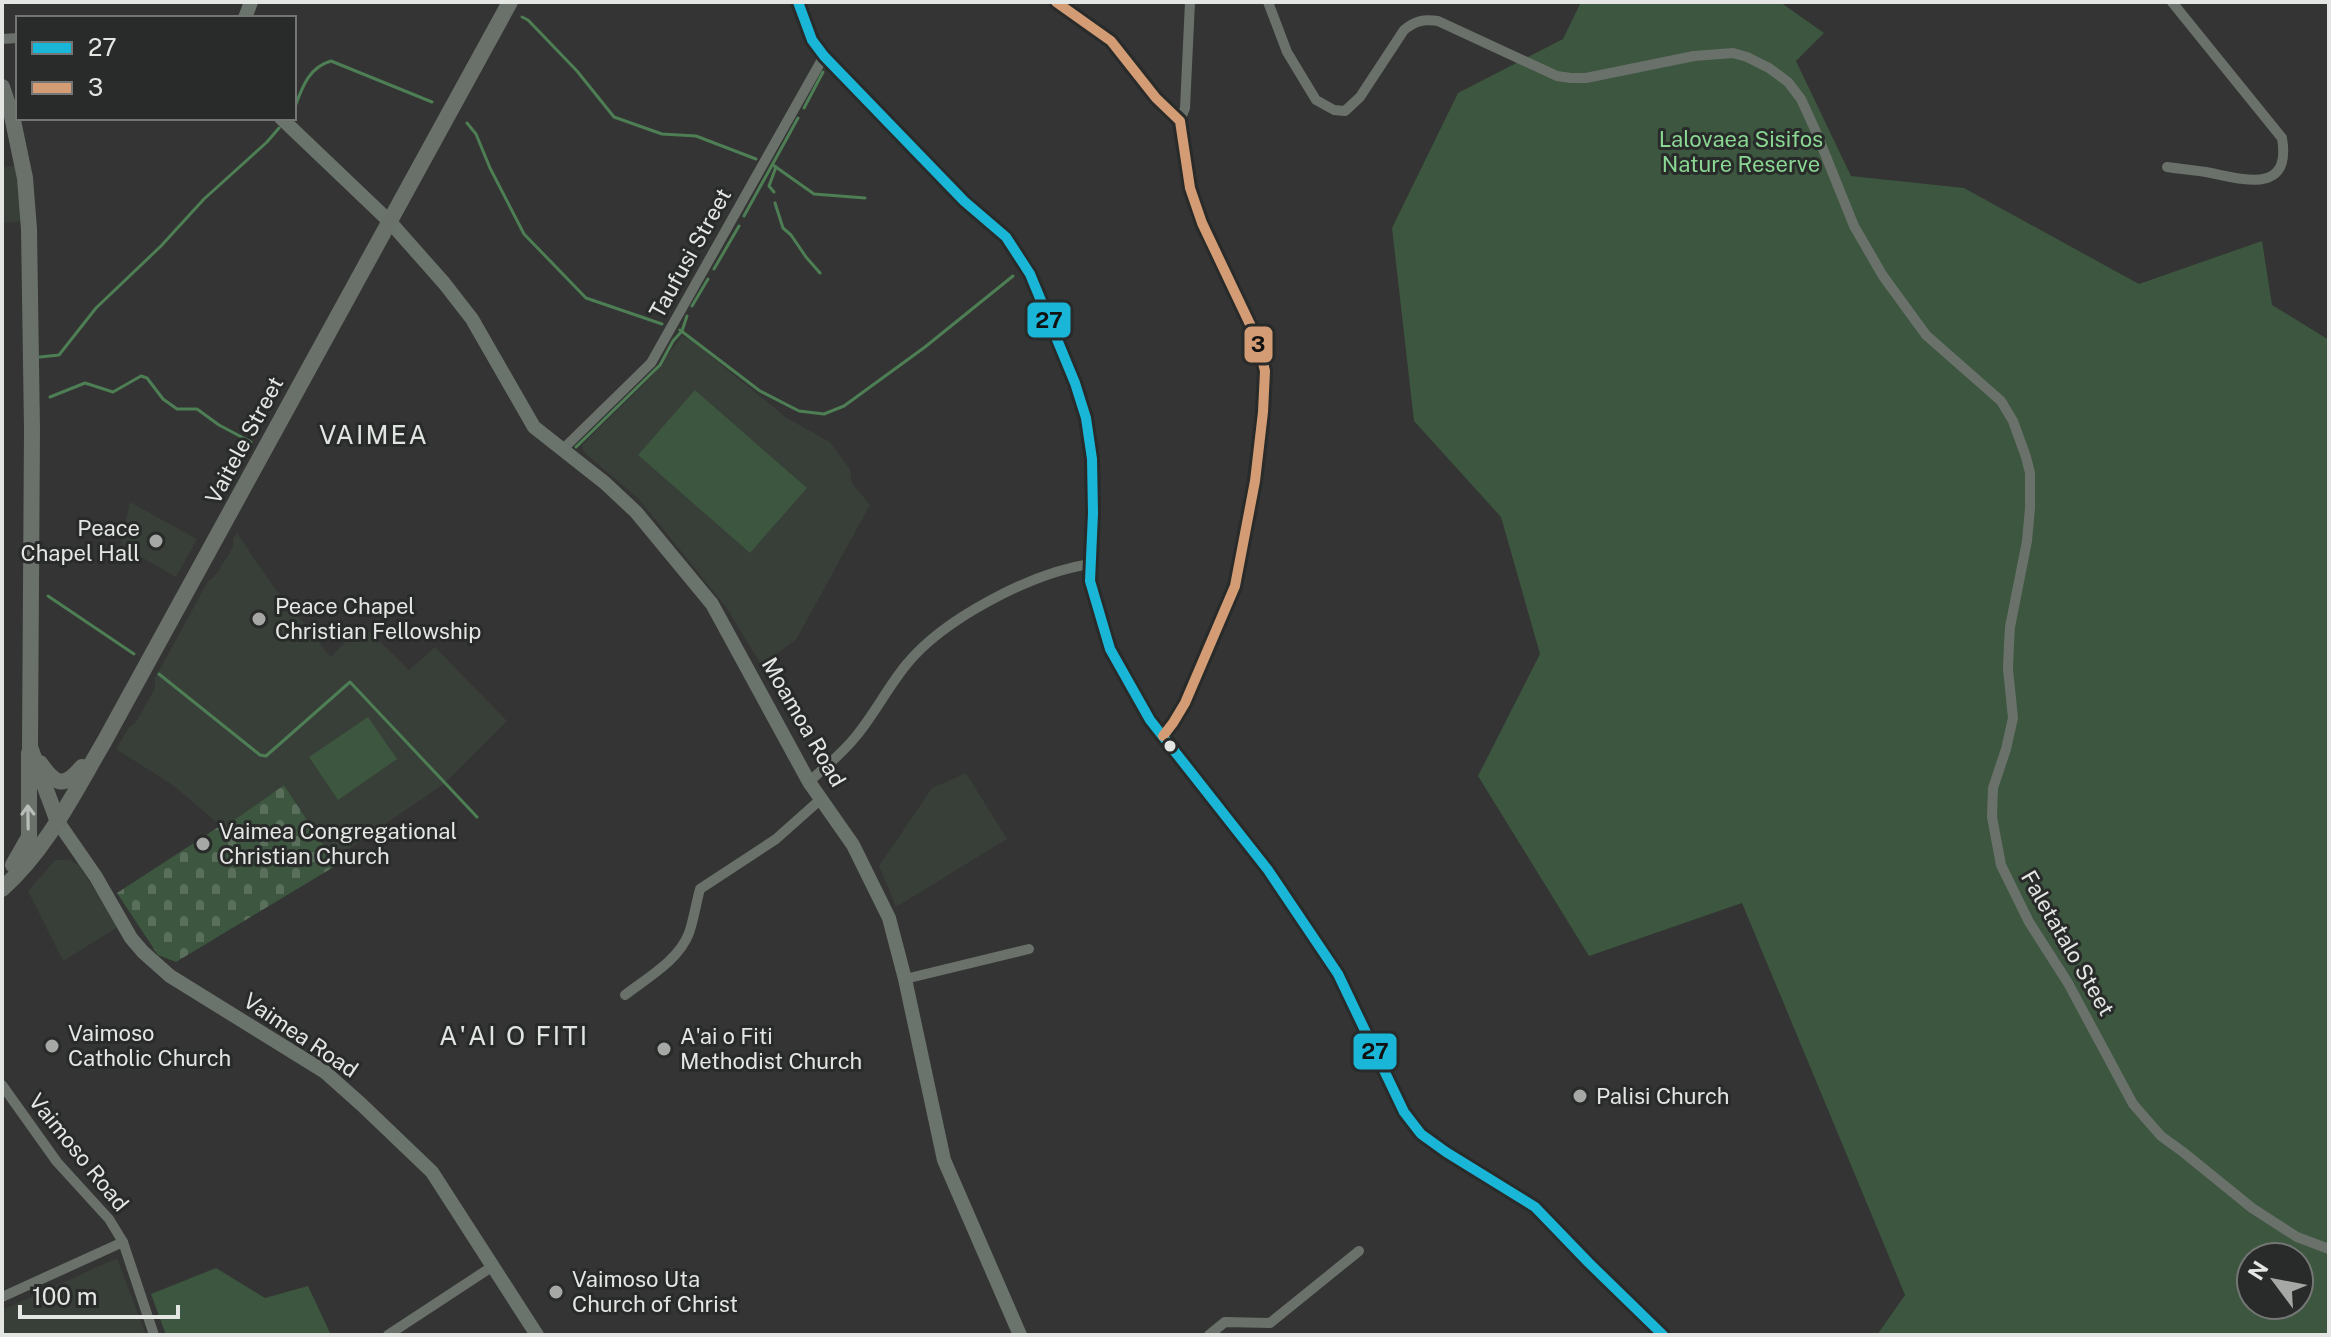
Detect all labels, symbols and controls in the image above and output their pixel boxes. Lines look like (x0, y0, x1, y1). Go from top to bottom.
legend (16, 16, 296, 120)
text: 27 (88, 33, 117, 61)
text: 3 (88, 73, 103, 101)
park label: Lalovaea Sisifos Nature Reserve (1659, 126, 1823, 177)
street label: Taufusi Street (644, 184, 736, 322)
line badge: 27 (1026, 301, 1072, 339)
text: 27 (1035, 307, 1063, 333)
line badge: 3 (1243, 325, 1274, 364)
text: 3 (1251, 331, 1265, 357)
street label: Vaitele Street (200, 372, 288, 508)
district label: VAIMEA (319, 419, 429, 450)
place label: Peace Chapel Hall (21, 515, 140, 566)
marker: Peace Chapel Hall (147, 532, 165, 550)
place label: Peace Chapel Christian Fellowship (275, 593, 481, 644)
marker: Peace Chapel Christian Fellowship (250, 610, 268, 628)
street label: Moamoa Road (757, 653, 851, 791)
unlabelled marker (1162, 738, 1178, 754)
one-way arrow (21, 804, 36, 831)
place label: Vaimea Congregational Christian Church (219, 818, 457, 869)
marker: Vaimea Congregational Christian Church (194, 835, 212, 853)
street label: Faletatalo Steet (2016, 866, 2120, 1020)
street label: Vaimea Road (239, 987, 363, 1083)
place label: Vaimoso Catholic Church (68, 1020, 231, 1071)
district label: A'AI O FITI (439, 1020, 589, 1051)
place label: A'ai o Fiti Methodist Church (680, 1023, 862, 1074)
line badge: 27 (1352, 1032, 1398, 1071)
marker: Vaimoso Catholic Church (43, 1037, 61, 1055)
text: 27 (1361, 1038, 1389, 1064)
marker: A'ai o Fiti Methodist Church (655, 1040, 673, 1058)
place label: Palisi Church (1596, 1083, 1730, 1109)
marker: Palisi Church (1571, 1087, 1589, 1105)
street label: Vaimoso Road (24, 1088, 134, 1216)
north arrow (2235, 1241, 2315, 1321)
text: N (2242, 1256, 2274, 1285)
place label: Vaimoso Uta Church of Christ (572, 1266, 738, 1317)
scale bar (20, 1269, 178, 1319)
text: 100 m (32, 1282, 98, 1310)
marker: Vaimoso Uta Church of Christ (547, 1283, 565, 1301)

